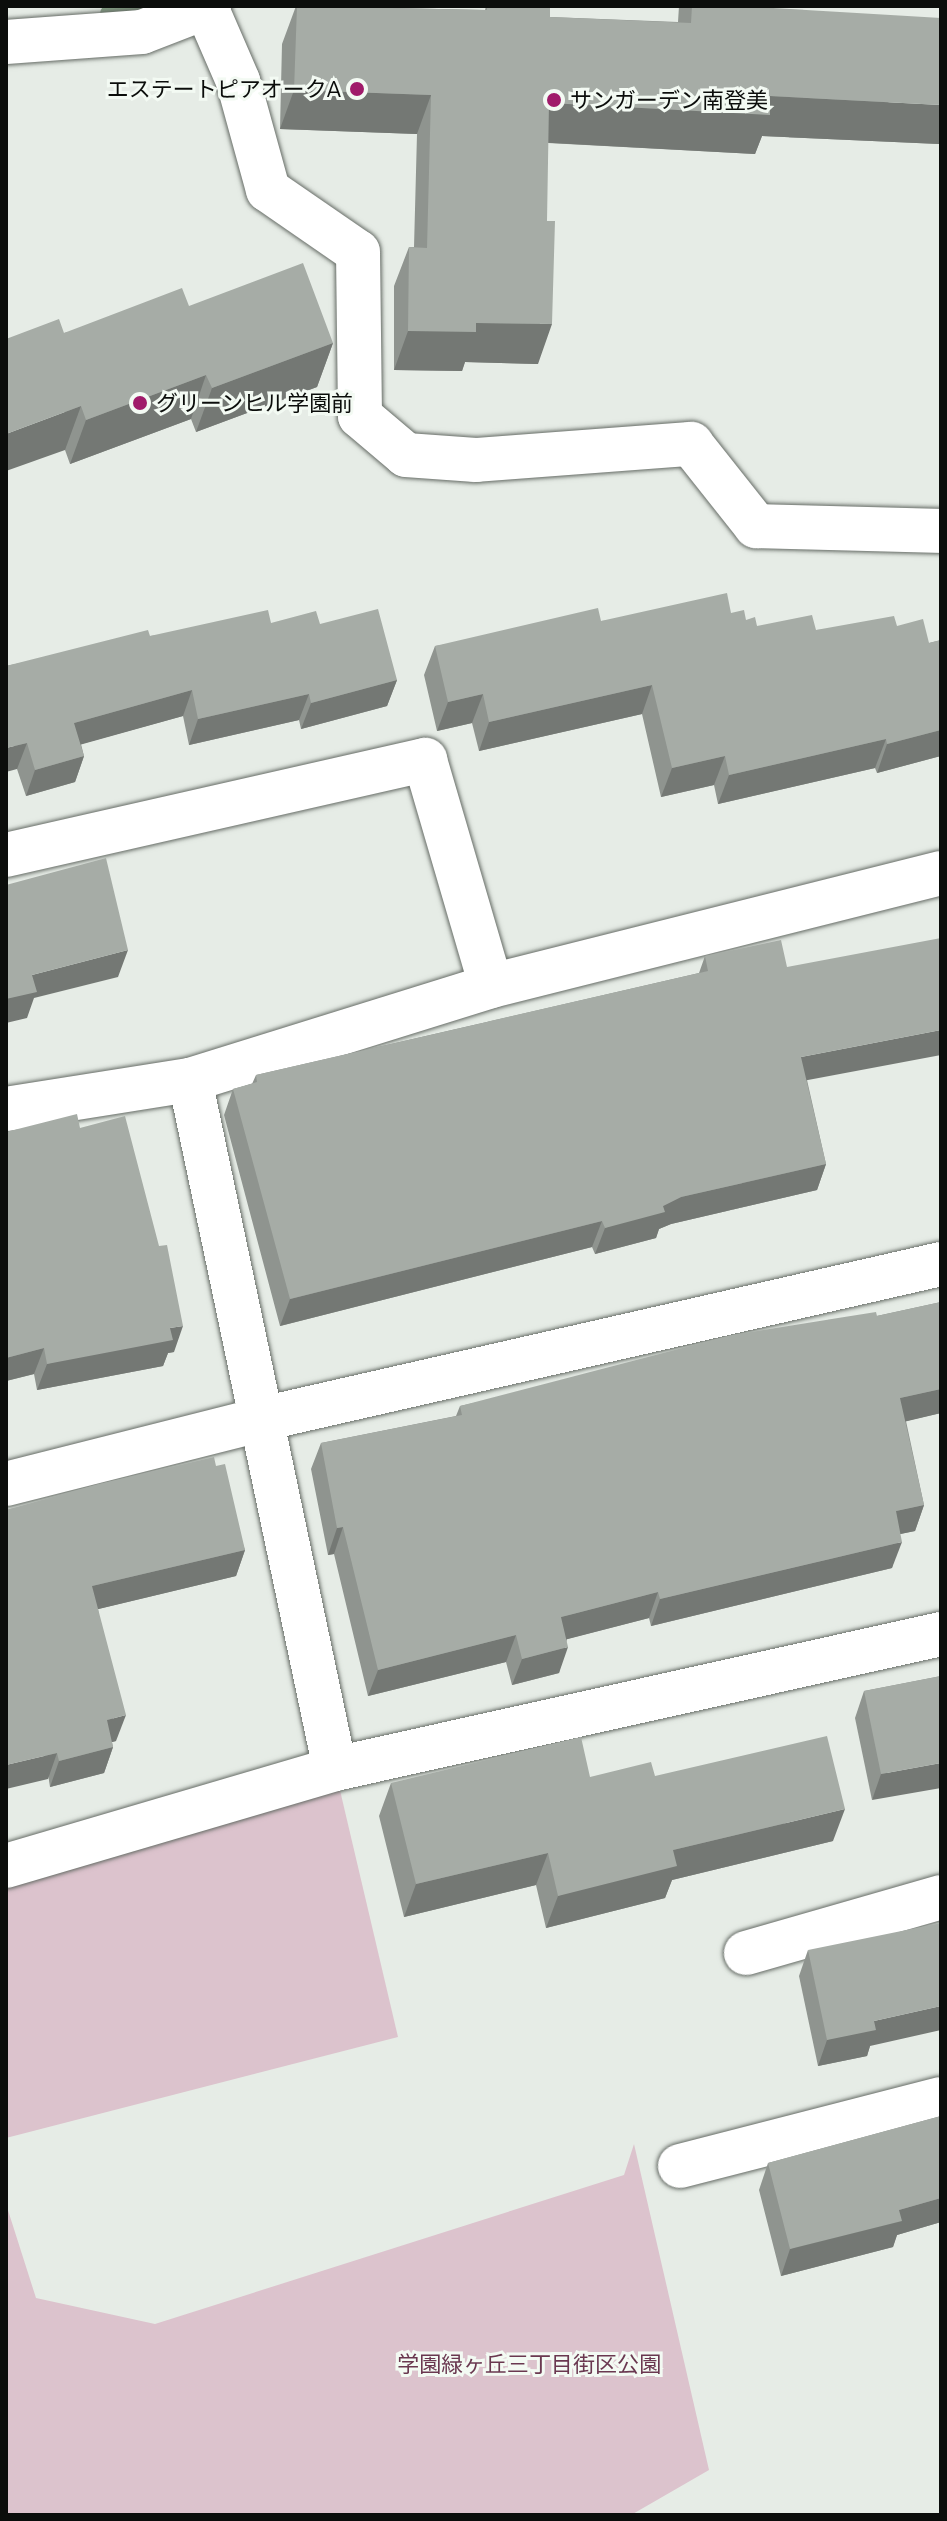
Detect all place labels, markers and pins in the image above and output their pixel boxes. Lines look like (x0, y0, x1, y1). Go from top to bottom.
place label: エステートピアオークA (107, 76, 341, 102)
marker: エステートピアオークA (348, 80, 366, 98)
place label: サンガーデン南登美 (570, 87, 768, 113)
marker: サンガーデン南登美 (545, 91, 563, 109)
place label: グリーンヒル学園前 (156, 390, 354, 416)
marker: グリーンヒル学園前 (131, 394, 149, 412)

